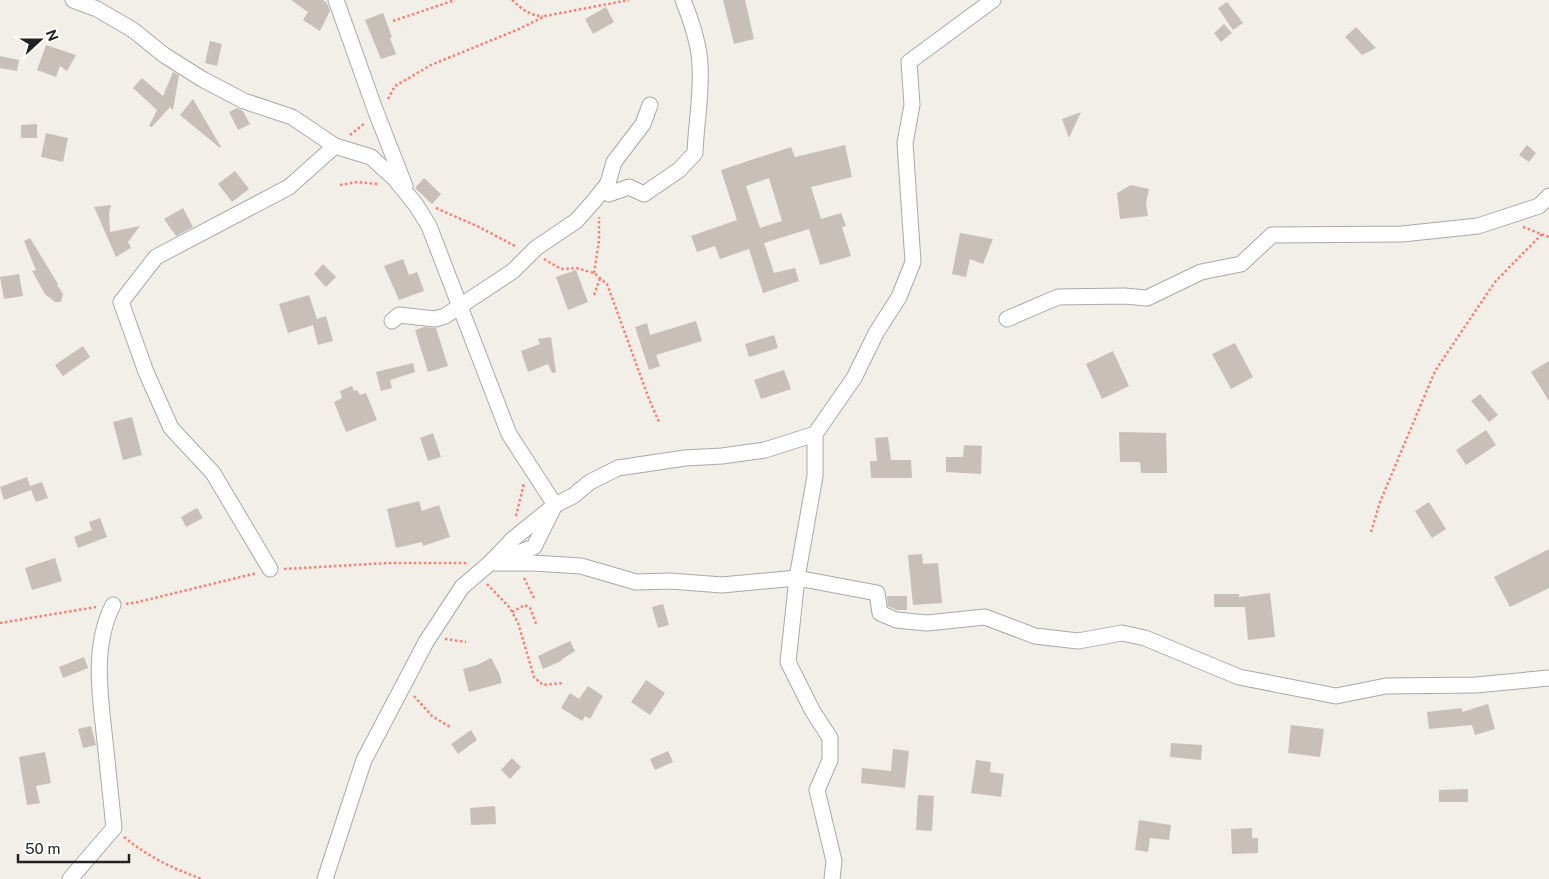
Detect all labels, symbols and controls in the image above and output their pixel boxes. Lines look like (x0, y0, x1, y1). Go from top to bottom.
north arrow (15, 15, 65, 65)
text: N (43, 27, 62, 43)
scale bar (18, 832, 129, 864)
text: 50 m (25, 840, 60, 857)

